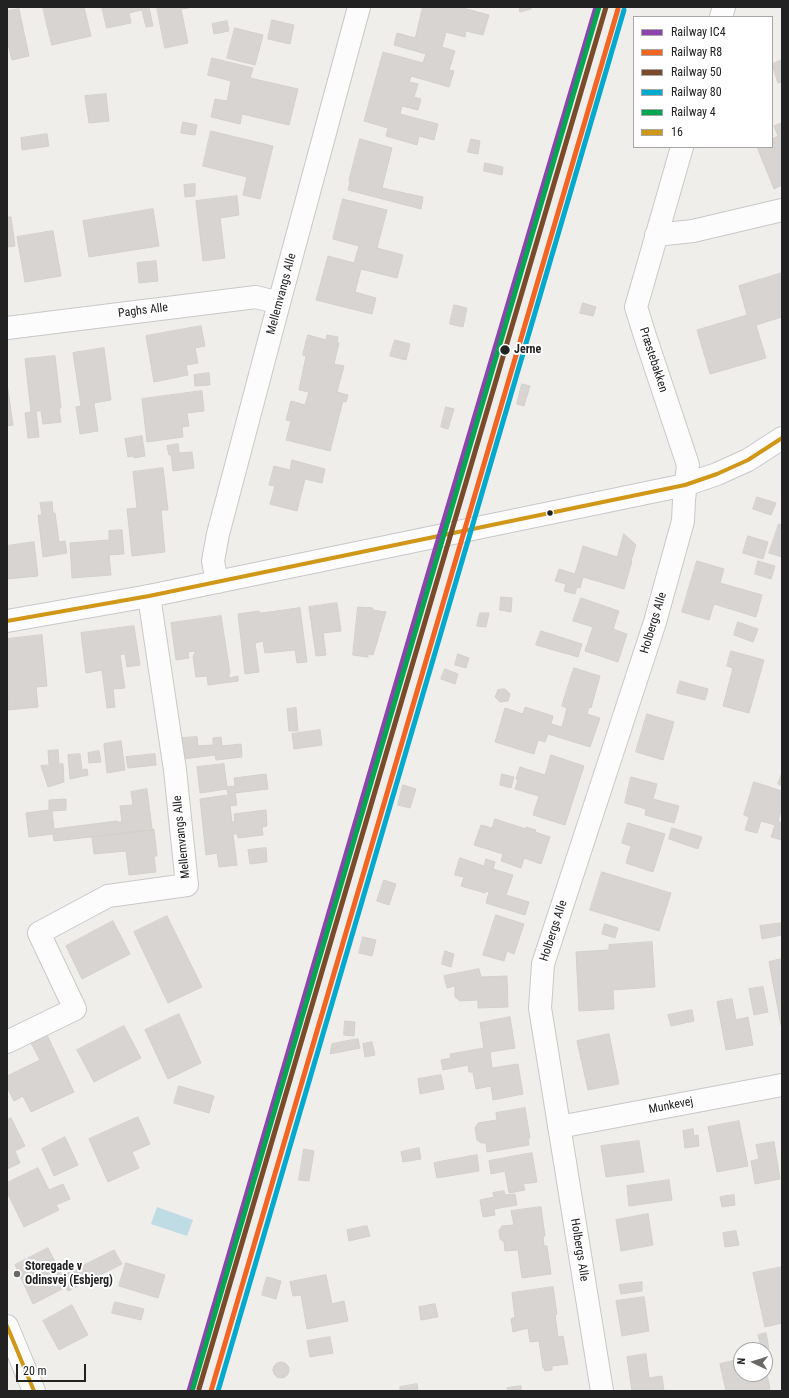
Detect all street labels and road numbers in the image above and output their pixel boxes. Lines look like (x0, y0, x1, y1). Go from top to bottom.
street label: Mellemvangs Alle (264, 252, 300, 336)
street label: Paghs Alle (117, 301, 169, 321)
street label: Præstebakken (636, 326, 670, 394)
street label: Holbergs Alle (638, 591, 670, 655)
street label: Mellemvangs Alle (170, 795, 194, 879)
street label: Holbergs Alle (537, 899, 571, 963)
street label: Munkevej (648, 1095, 694, 1117)
street label: Holbergs Alle (567, 1218, 591, 1282)

